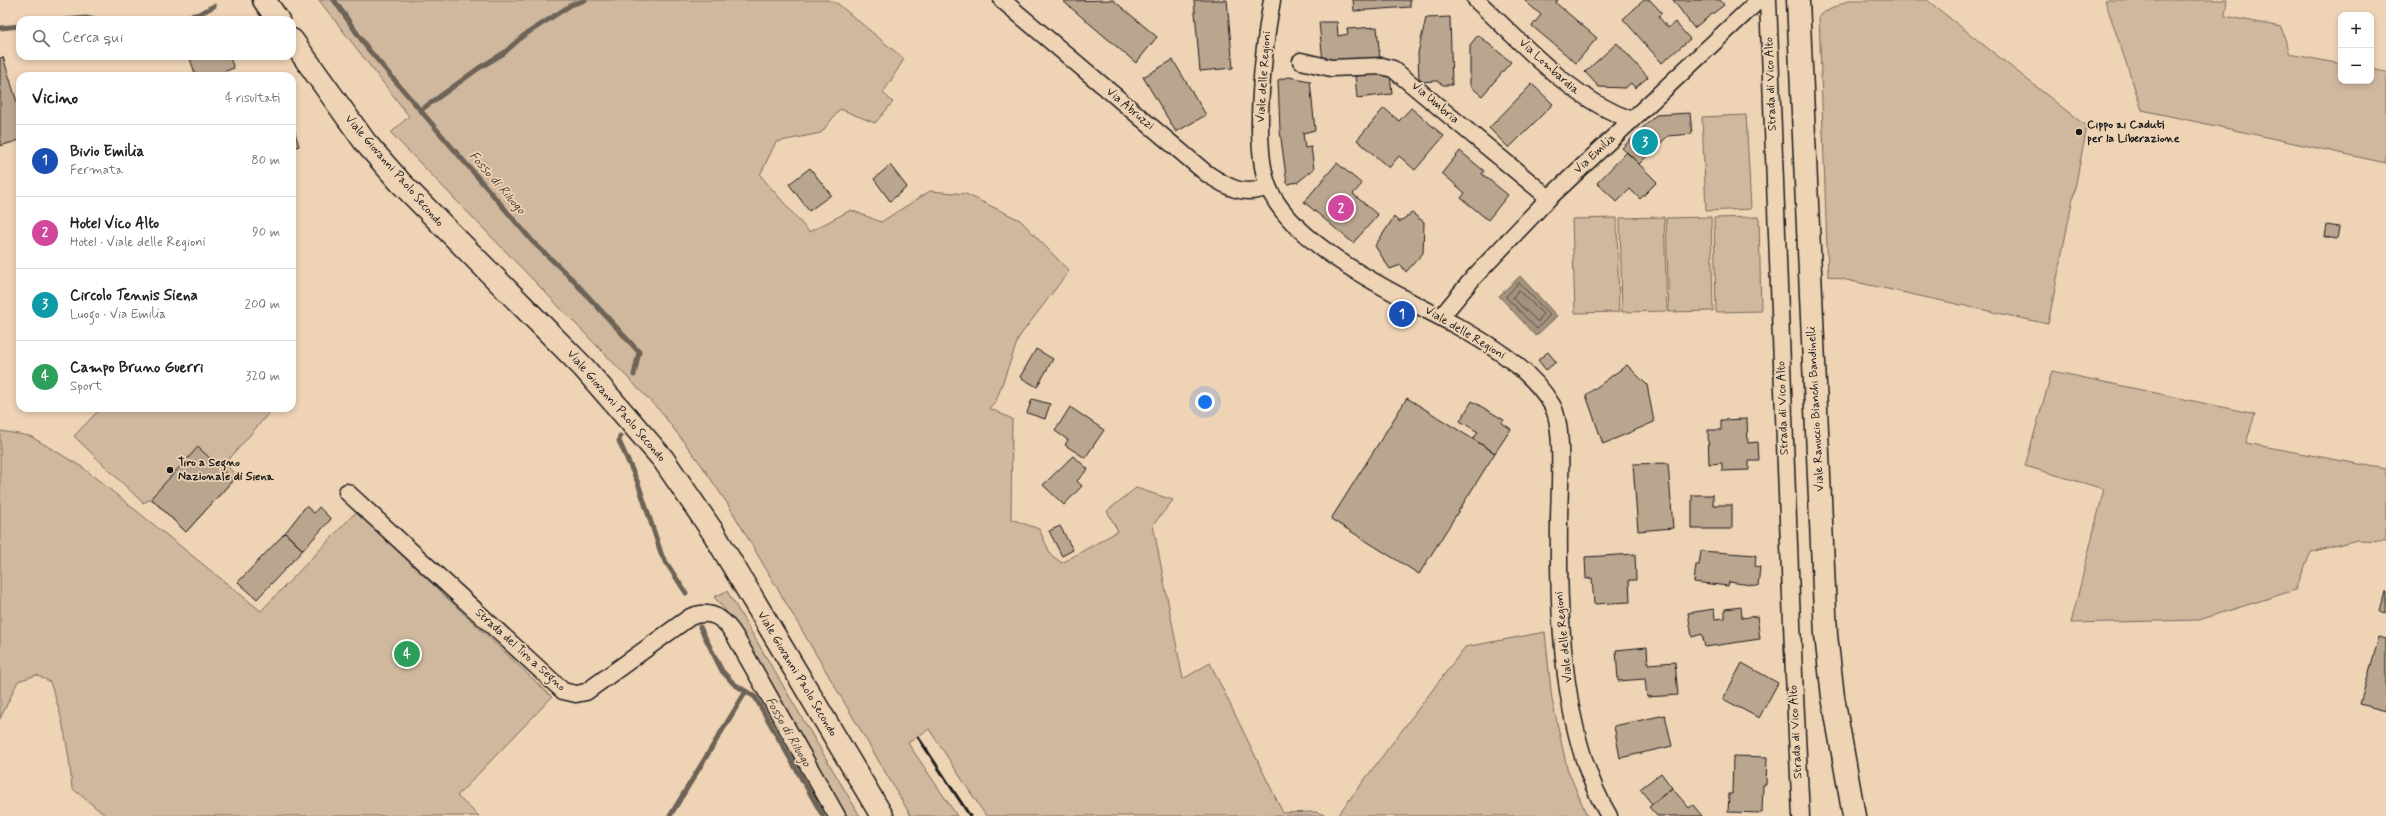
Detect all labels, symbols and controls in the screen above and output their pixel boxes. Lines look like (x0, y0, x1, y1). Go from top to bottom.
map controls (2338, 12, 2374, 84)
button: + (2338, 12, 2374, 48)
search box (16, 16, 296, 60)
icon: search (30, 27, 52, 49)
text: Cerca qui (62, 28, 123, 48)
street label: Viale delle Regioni (1253, 31, 1275, 123)
street label: Via Lombardia (1515, 35, 1583, 99)
street label: Strada di Vico Alto (1761, 37, 1781, 131)
button: − (2338, 48, 2374, 84)
street label: Via Umbria (1408, 78, 1462, 128)
street label: Via Abruzzi (1103, 84, 1157, 134)
text: Vicino (32, 87, 78, 109)
text: 4 risultati (225, 90, 280, 107)
street label: Viale Giovanni Paolo Secondo (341, 112, 447, 230)
place label: Cippo ai Caduti per la Liberazione (2087, 117, 2180, 147)
pin: 3 (1632, 127, 1658, 157)
marker: Cippo ai Caduti per la Liberazione (2074, 127, 2084, 137)
street label: Via Emilia (1571, 130, 1619, 178)
text: Bivio Emilia (70, 142, 144, 162)
water label: Fosso di Riluogo (465, 148, 529, 218)
text: 1 (42, 152, 48, 169)
text: 80 m (251, 152, 280, 169)
text: Fermata (70, 162, 124, 179)
pin: 2 (1328, 193, 1354, 223)
text: Hotel Vico Alto (70, 214, 159, 234)
text: 2 (42, 224, 48, 241)
text: 90 m (252, 224, 280, 241)
text: Hotel · Viale delle Regioni (70, 234, 206, 251)
text: Circolo Tennis Siena (70, 286, 198, 306)
text: 3 (42, 296, 48, 313)
text: 200 m (245, 296, 280, 313)
pin: 1 (1389, 299, 1415, 329)
street label: Viale delle Regioni (1422, 303, 1509, 364)
text: Luogo · Via Emilia (70, 306, 166, 323)
street label: Viale Ranuccio Bianchi Bandinelli (1804, 326, 1828, 492)
street label: Viale Giovanni Paolo Secondo (563, 347, 669, 465)
text: Campo Bruno Guerri (70, 358, 203, 378)
street label: Strada di Vico Alto (1773, 361, 1793, 455)
text: 4 (41, 368, 49, 385)
text: 320 m (246, 368, 280, 385)
text: Sport (70, 378, 102, 395)
your location (1195, 392, 1215, 412)
place label: Tiro a Segno Nazionale di Siena (178, 455, 275, 485)
marker: Tiro a Segno Nazionale di Siena (165, 465, 175, 475)
street label: Viale delle Regioni (1551, 590, 1577, 683)
street label: Strada del Tiro a Segno (471, 605, 569, 696)
street label: Viale Giovanni Paolo Secondo (753, 608, 841, 740)
pin: 4 (394, 639, 420, 669)
street label: Strada di Vico Alto (1786, 685, 1806, 779)
water label: Fosso di Riluogo (761, 694, 815, 771)

